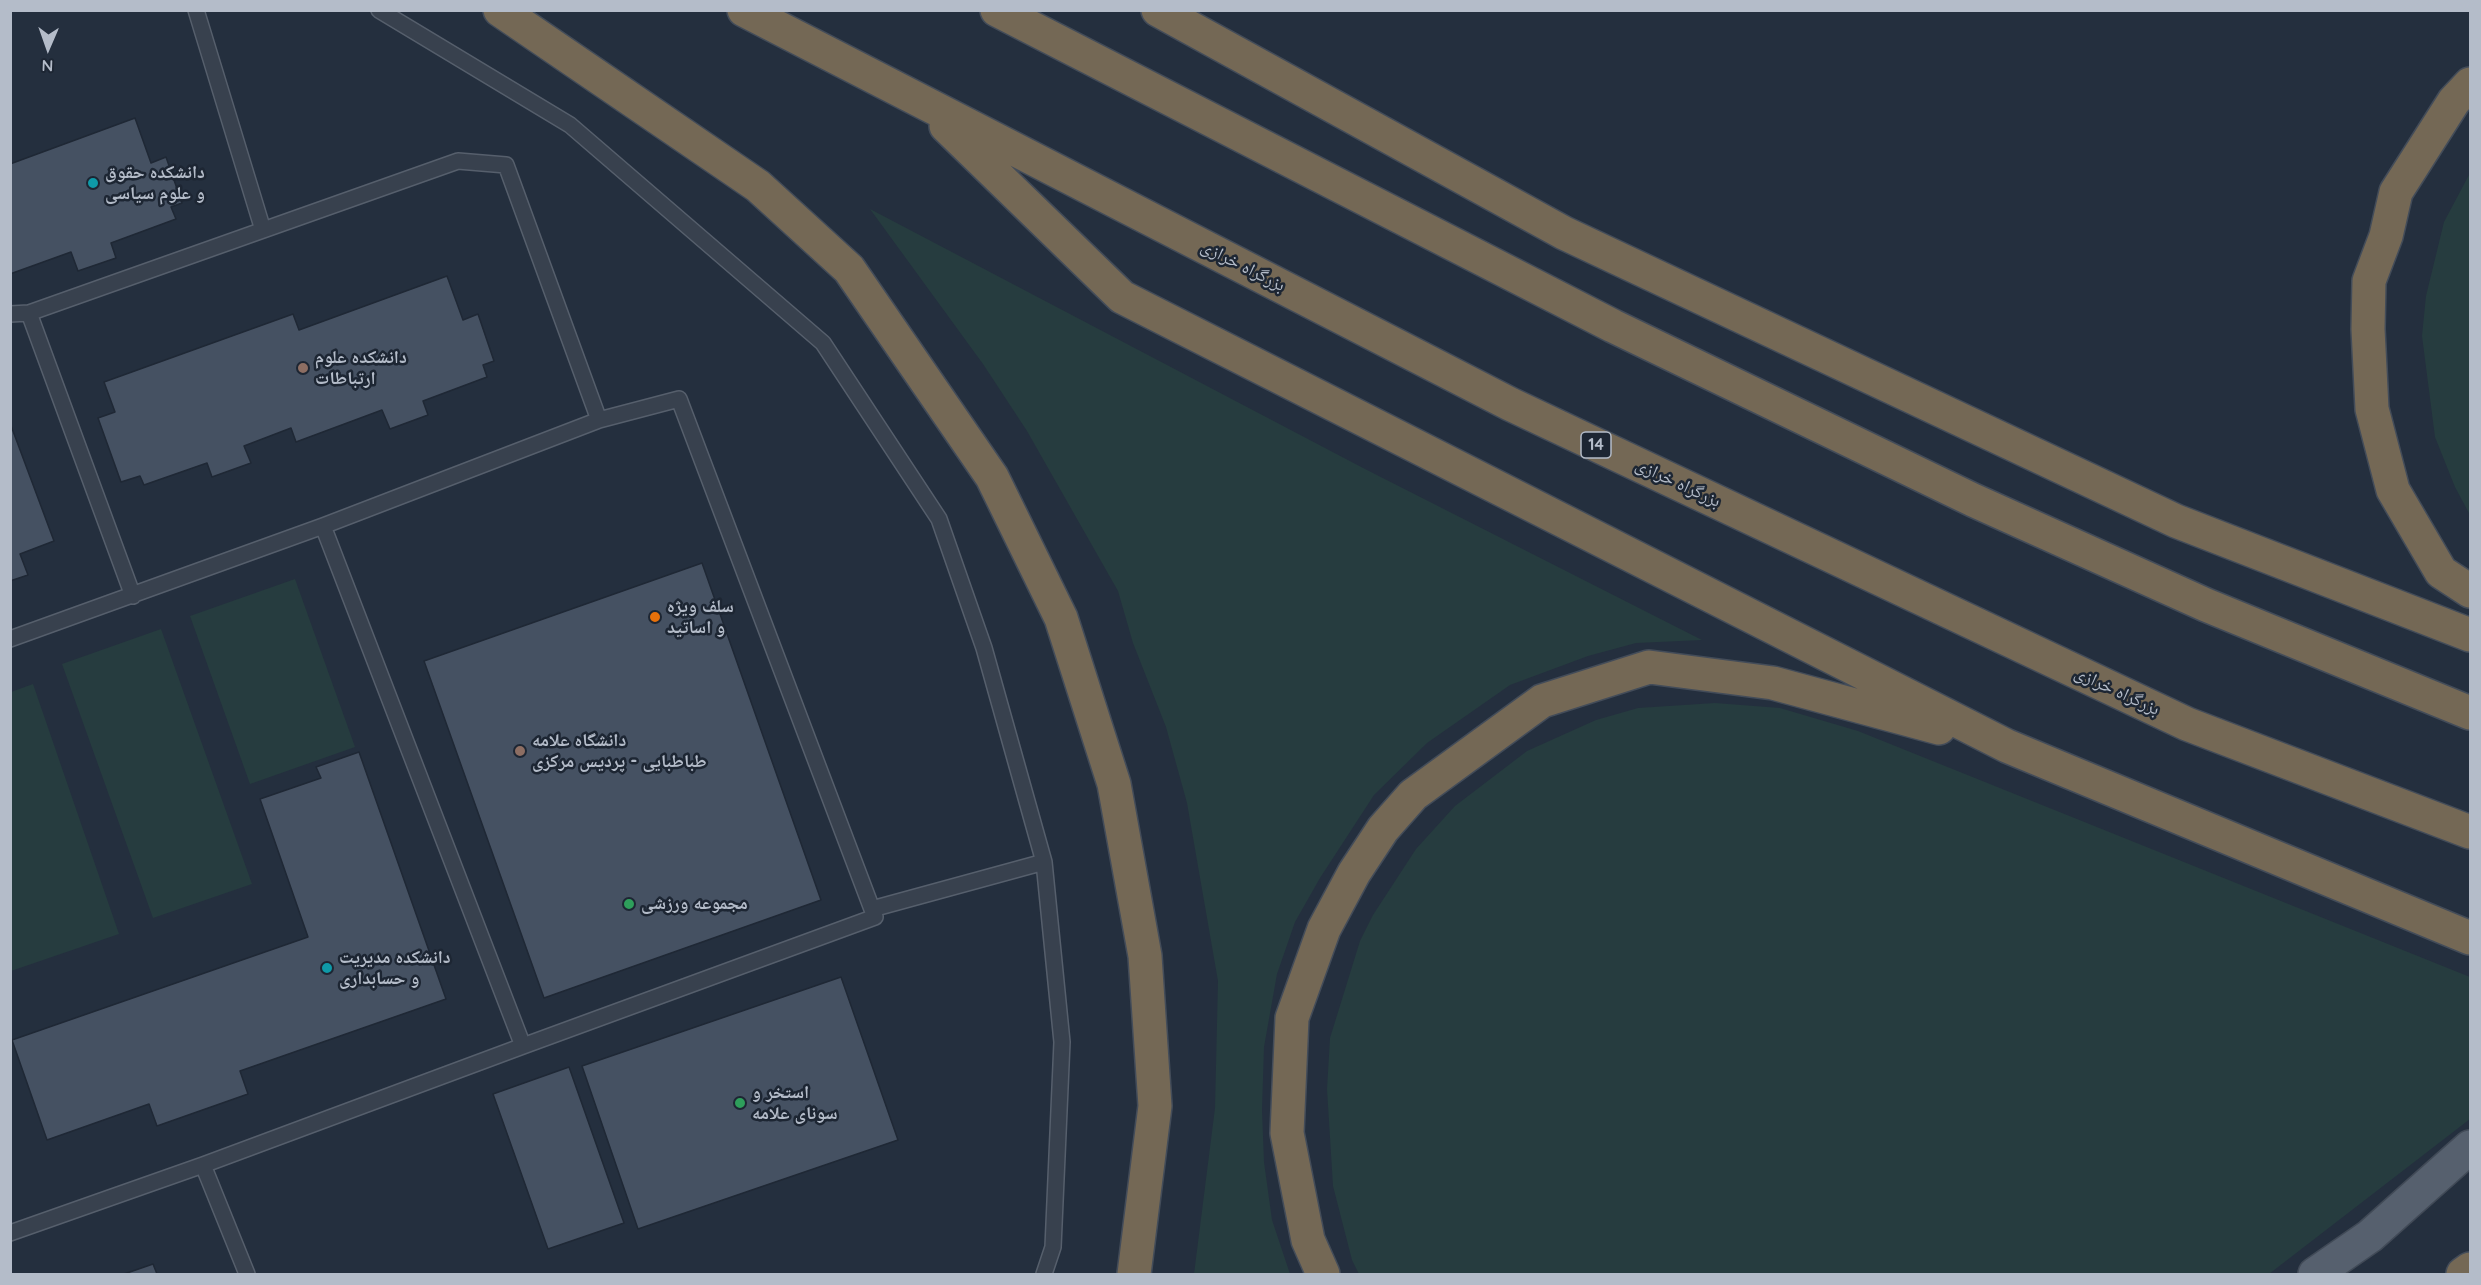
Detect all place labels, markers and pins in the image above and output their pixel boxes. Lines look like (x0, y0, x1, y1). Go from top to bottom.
place label: دانشکده حقوق و علوم سیاسی (105, 162, 205, 204)
marker: دانشکده حقوق و علوم سیاسی (86, 176, 100, 190)
place label: دانشکده علوم ارتباطات (315, 347, 407, 389)
marker: دانشکده علوم ارتباطات (296, 361, 310, 375)
place label: سلف ویژه و اساتید (667, 596, 734, 638)
marker: سلف ویژه و اساتید (648, 610, 662, 624)
place label: دانشگاه علامه طباطبایی - پردیس مرکزی (532, 730, 707, 772)
marker: دانشگاه علامه طباطبایی - پردیس مرکزی (513, 744, 527, 758)
place label: مجموعه ورزشی (641, 893, 748, 915)
marker: مجموعه ورزشی (622, 897, 636, 911)
place label: دانشکده مدیریت و حسابداری (339, 947, 451, 990)
marker: دانشکده مدیریت و حسابداری (320, 961, 334, 975)
place label: استخر و سونای علامه (752, 1082, 838, 1124)
marker: استخر و سونای علامه (733, 1096, 747, 1110)

